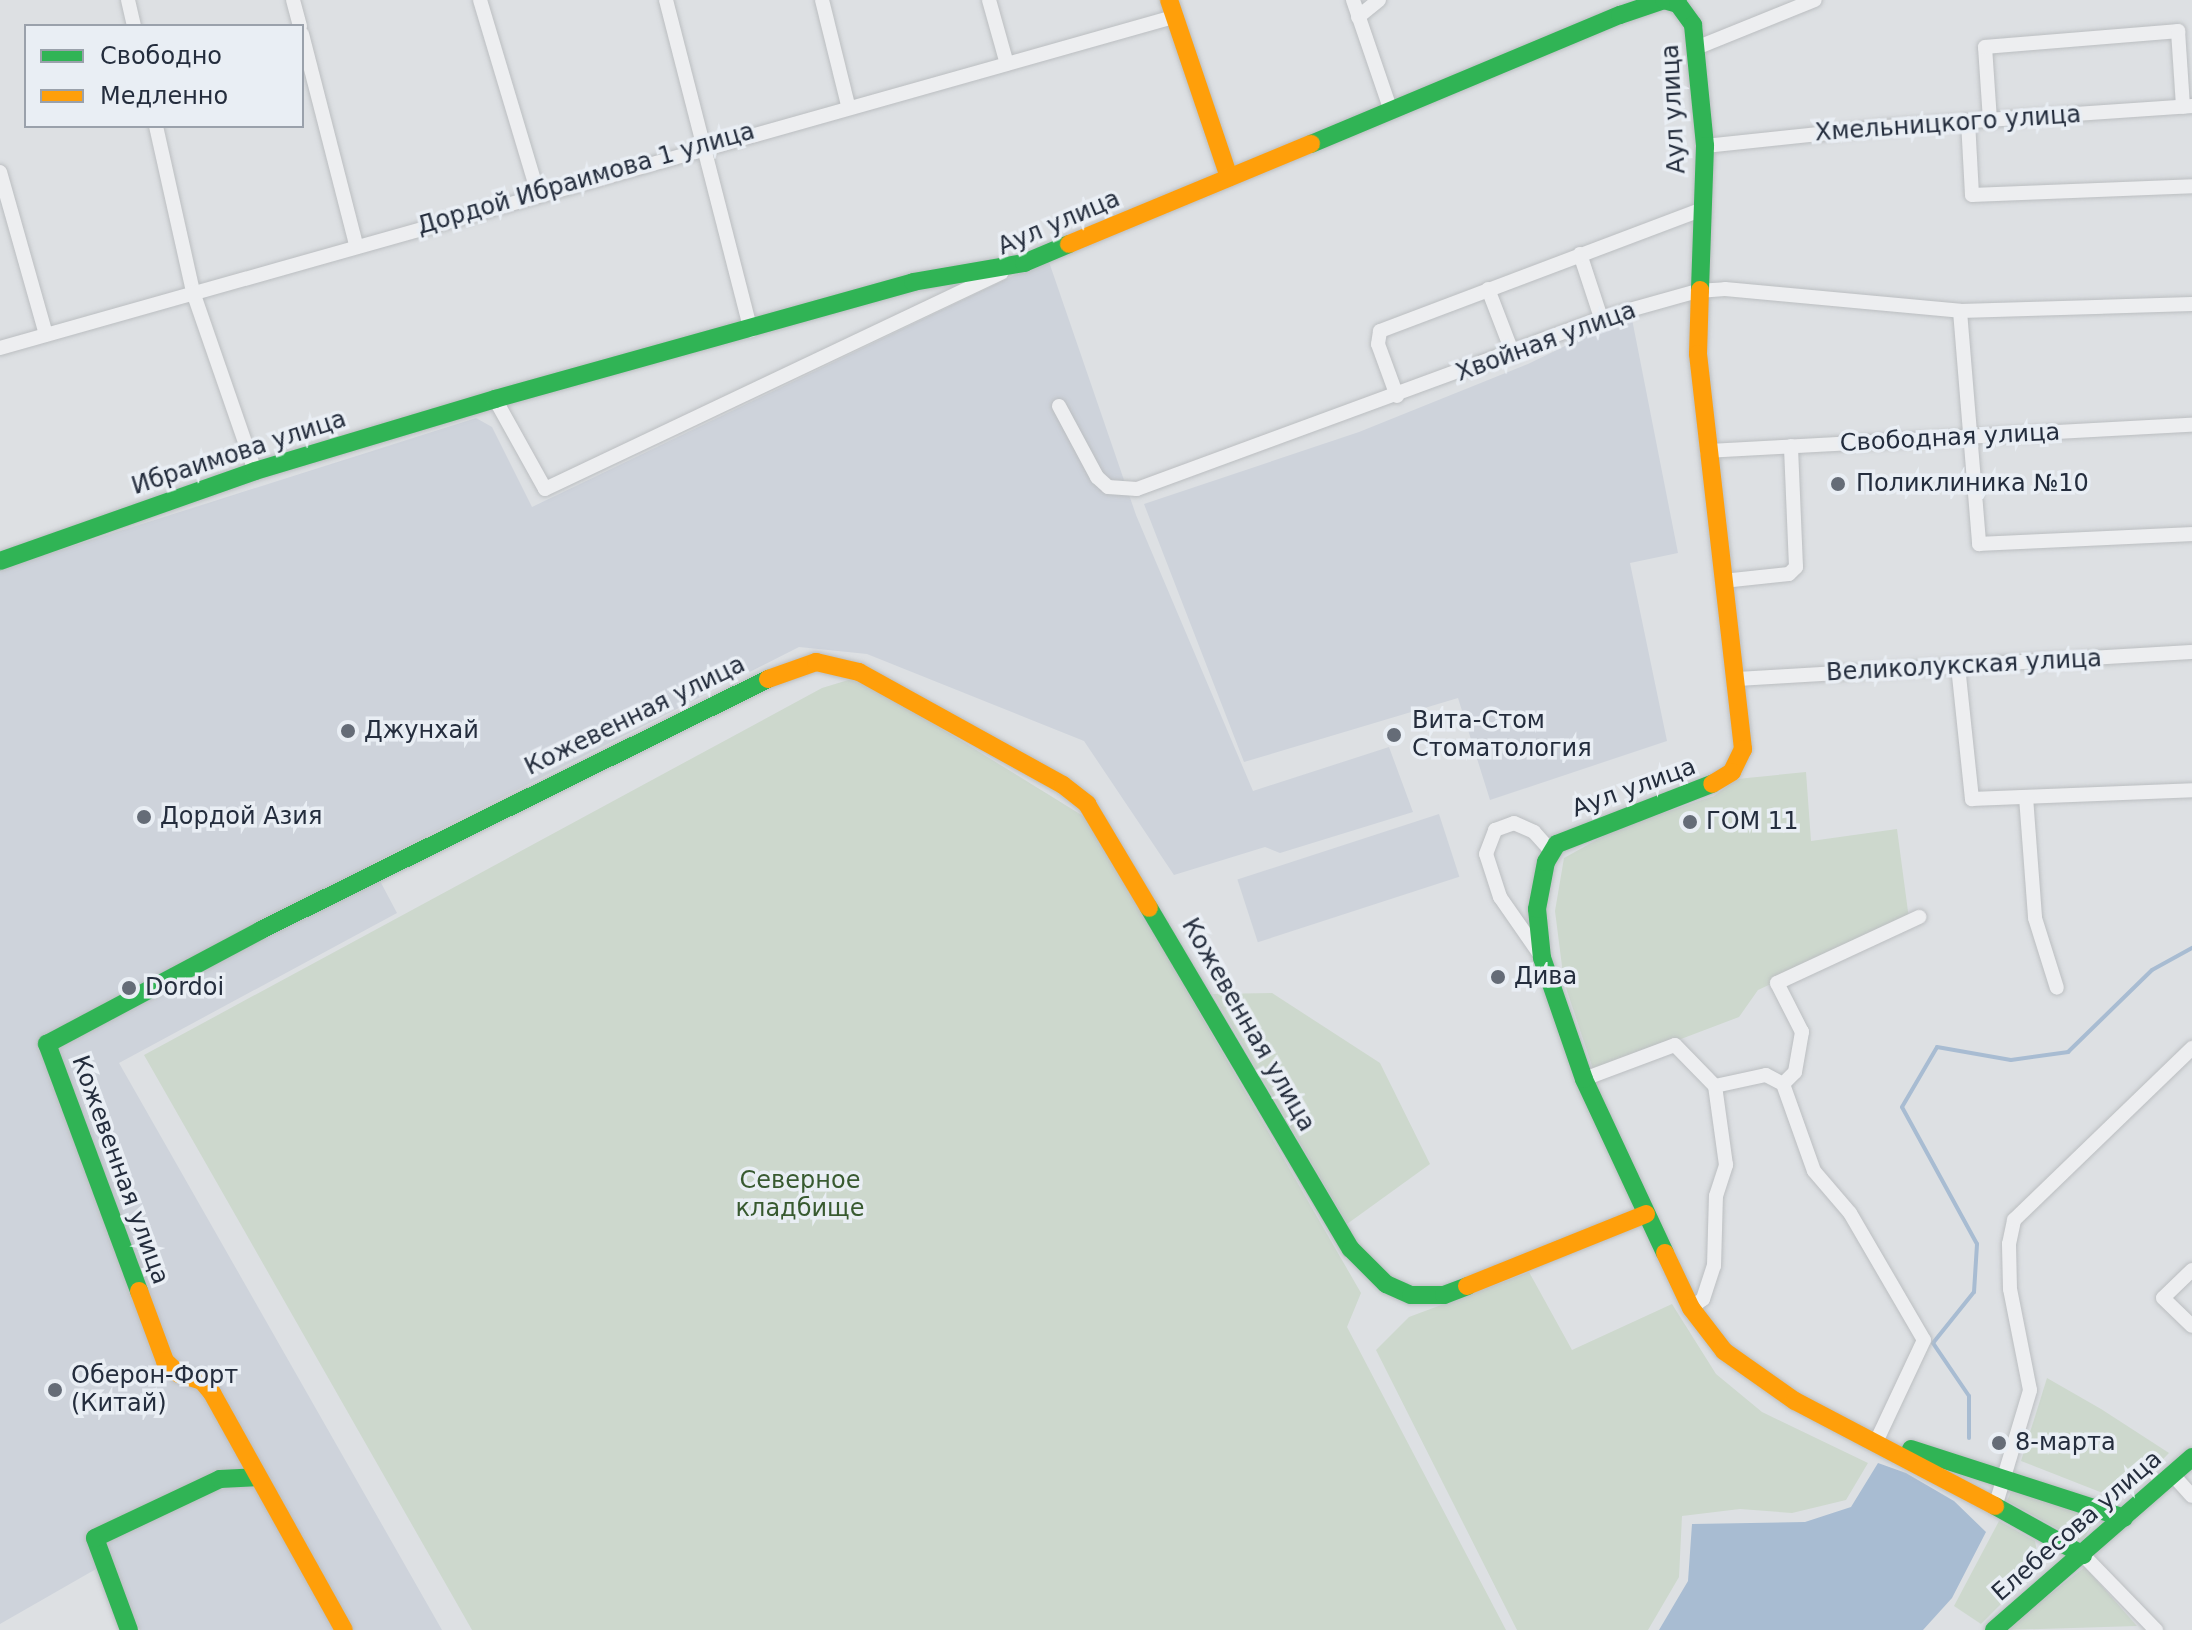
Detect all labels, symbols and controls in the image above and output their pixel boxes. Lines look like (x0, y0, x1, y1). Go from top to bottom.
legend (24, 24, 304, 128)
text: Свободно (100, 42, 222, 70)
street label: Аул улица (1656, 43, 1692, 175)
text: Медленно (100, 82, 228, 110)
street label: Хмельницкого улица (1814, 100, 2082, 148)
street label: Дордой Ибраимова 1 улица (414, 117, 758, 241)
street label: Аул улица (994, 184, 1124, 262)
street label: Хвойная улица (1452, 296, 1640, 388)
street label: Ибраимова улица (128, 405, 350, 501)
street label: Свободная улица (1839, 418, 2061, 458)
place label: Поликлиника №10 (1856, 470, 2089, 498)
marker: Поликлиника №10 (1827, 473, 1849, 495)
street label: Великолукская улица (1825, 644, 2103, 688)
street label: Кожевенная улица (520, 650, 750, 782)
place label: Вита-Стом Стоматология (1412, 707, 1592, 763)
place label: Джунхай (364, 717, 479, 745)
marker: Джунхай (339, 722, 357, 740)
marker: Вита-Стом Стоматология (1383, 724, 1405, 746)
street label: Аул улица (1568, 752, 1700, 824)
place label: Дордой Азия (160, 803, 322, 831)
marker: Дордой Азия (135, 808, 153, 826)
place label: ГОМ 11 (1706, 808, 1798, 836)
marker: ГОМ 11 (1681, 813, 1699, 831)
street label: Кожевенная улица (1175, 913, 1321, 1137)
place label: Дива (1514, 963, 1577, 991)
marker: Дива (1489, 968, 1507, 986)
place label: Dordoi (145, 974, 224, 1002)
marker: Dordoi (120, 979, 138, 997)
street label: Кожевенная улица (65, 1052, 175, 1288)
park label: Северное кладбище (736, 1167, 864, 1223)
place label: Оберон-Форт (Китай) (71, 1362, 238, 1418)
marker: Оберон-Форт (Китай) (46, 1381, 64, 1399)
place label: 8-марта (2015, 1429, 2116, 1457)
marker: 8-марта (1990, 1434, 2008, 1452)
street label: Елебесова улица (1986, 1444, 2168, 1608)

